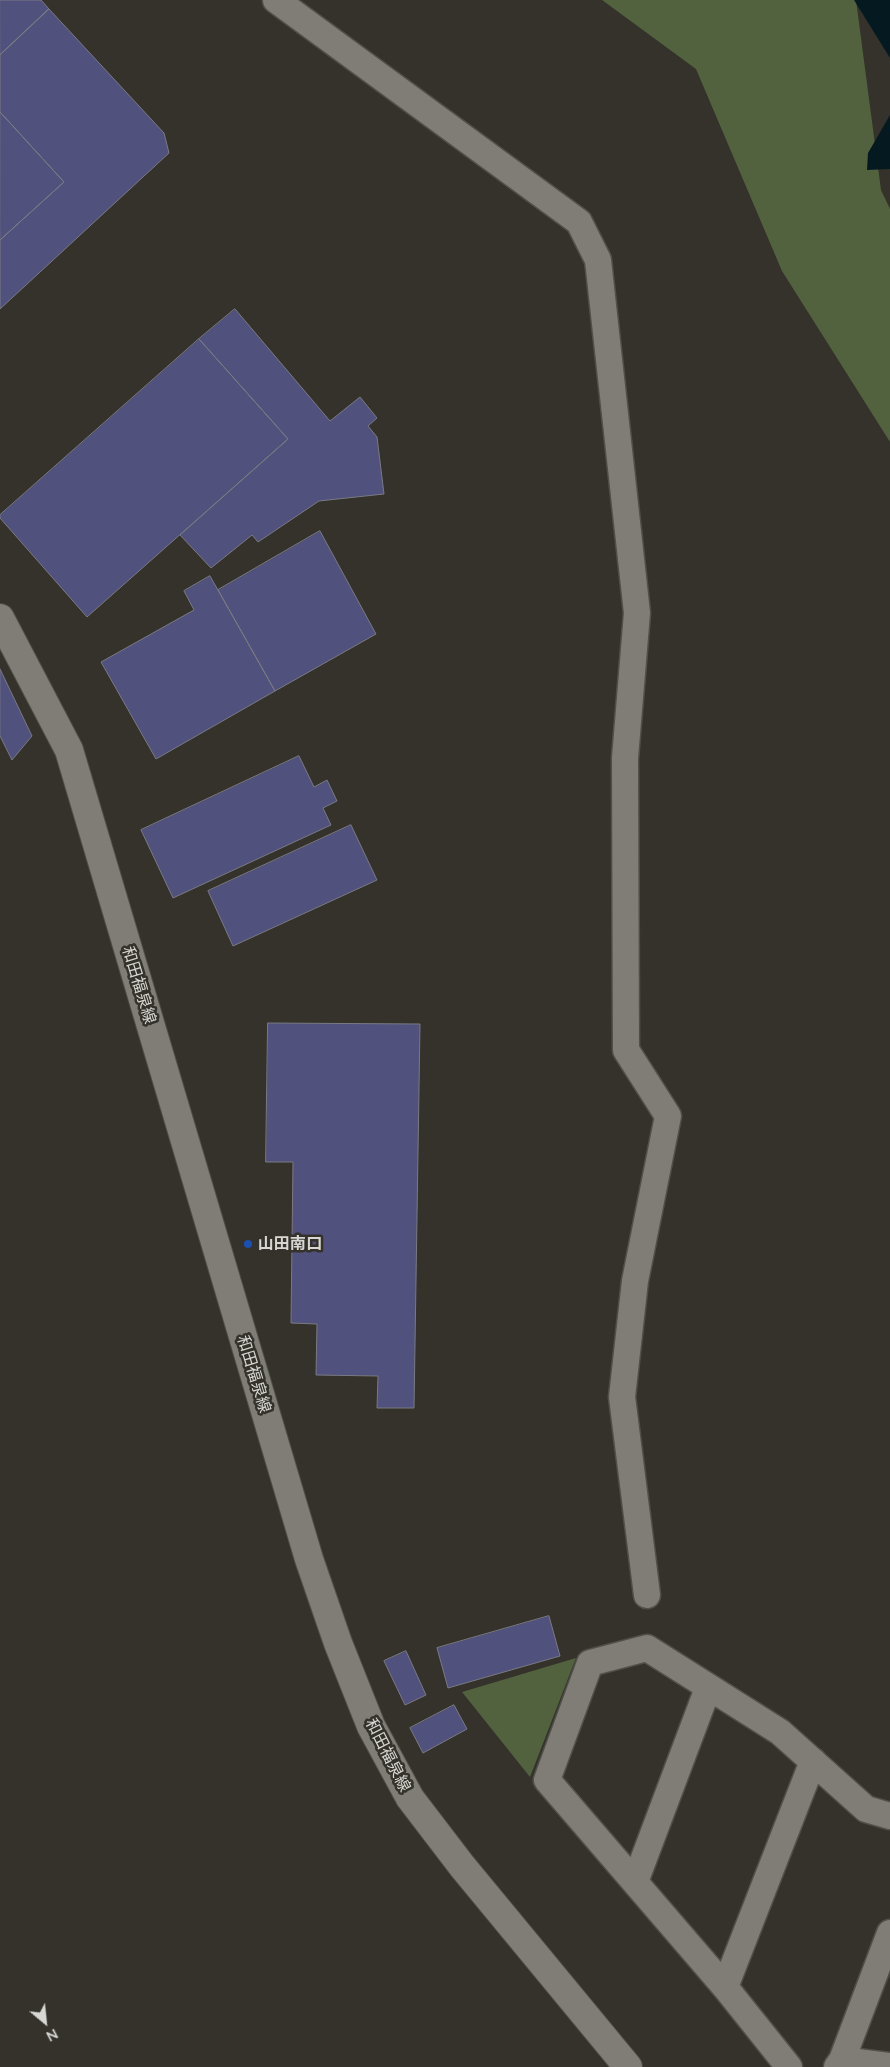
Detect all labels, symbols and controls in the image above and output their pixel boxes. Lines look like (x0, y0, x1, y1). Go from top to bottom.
street label: 和田福泉線 (118, 944, 160, 1026)
place label: 山田南口 (258, 1234, 322, 1254)
marker: 山田南口 (242, 1238, 254, 1250)
street label: 和田福泉線 (233, 1333, 275, 1415)
street label: 和田福泉線 (361, 1715, 415, 1795)
north arrow (20, 1997, 70, 2047)
text: N (44, 2026, 61, 2046)

